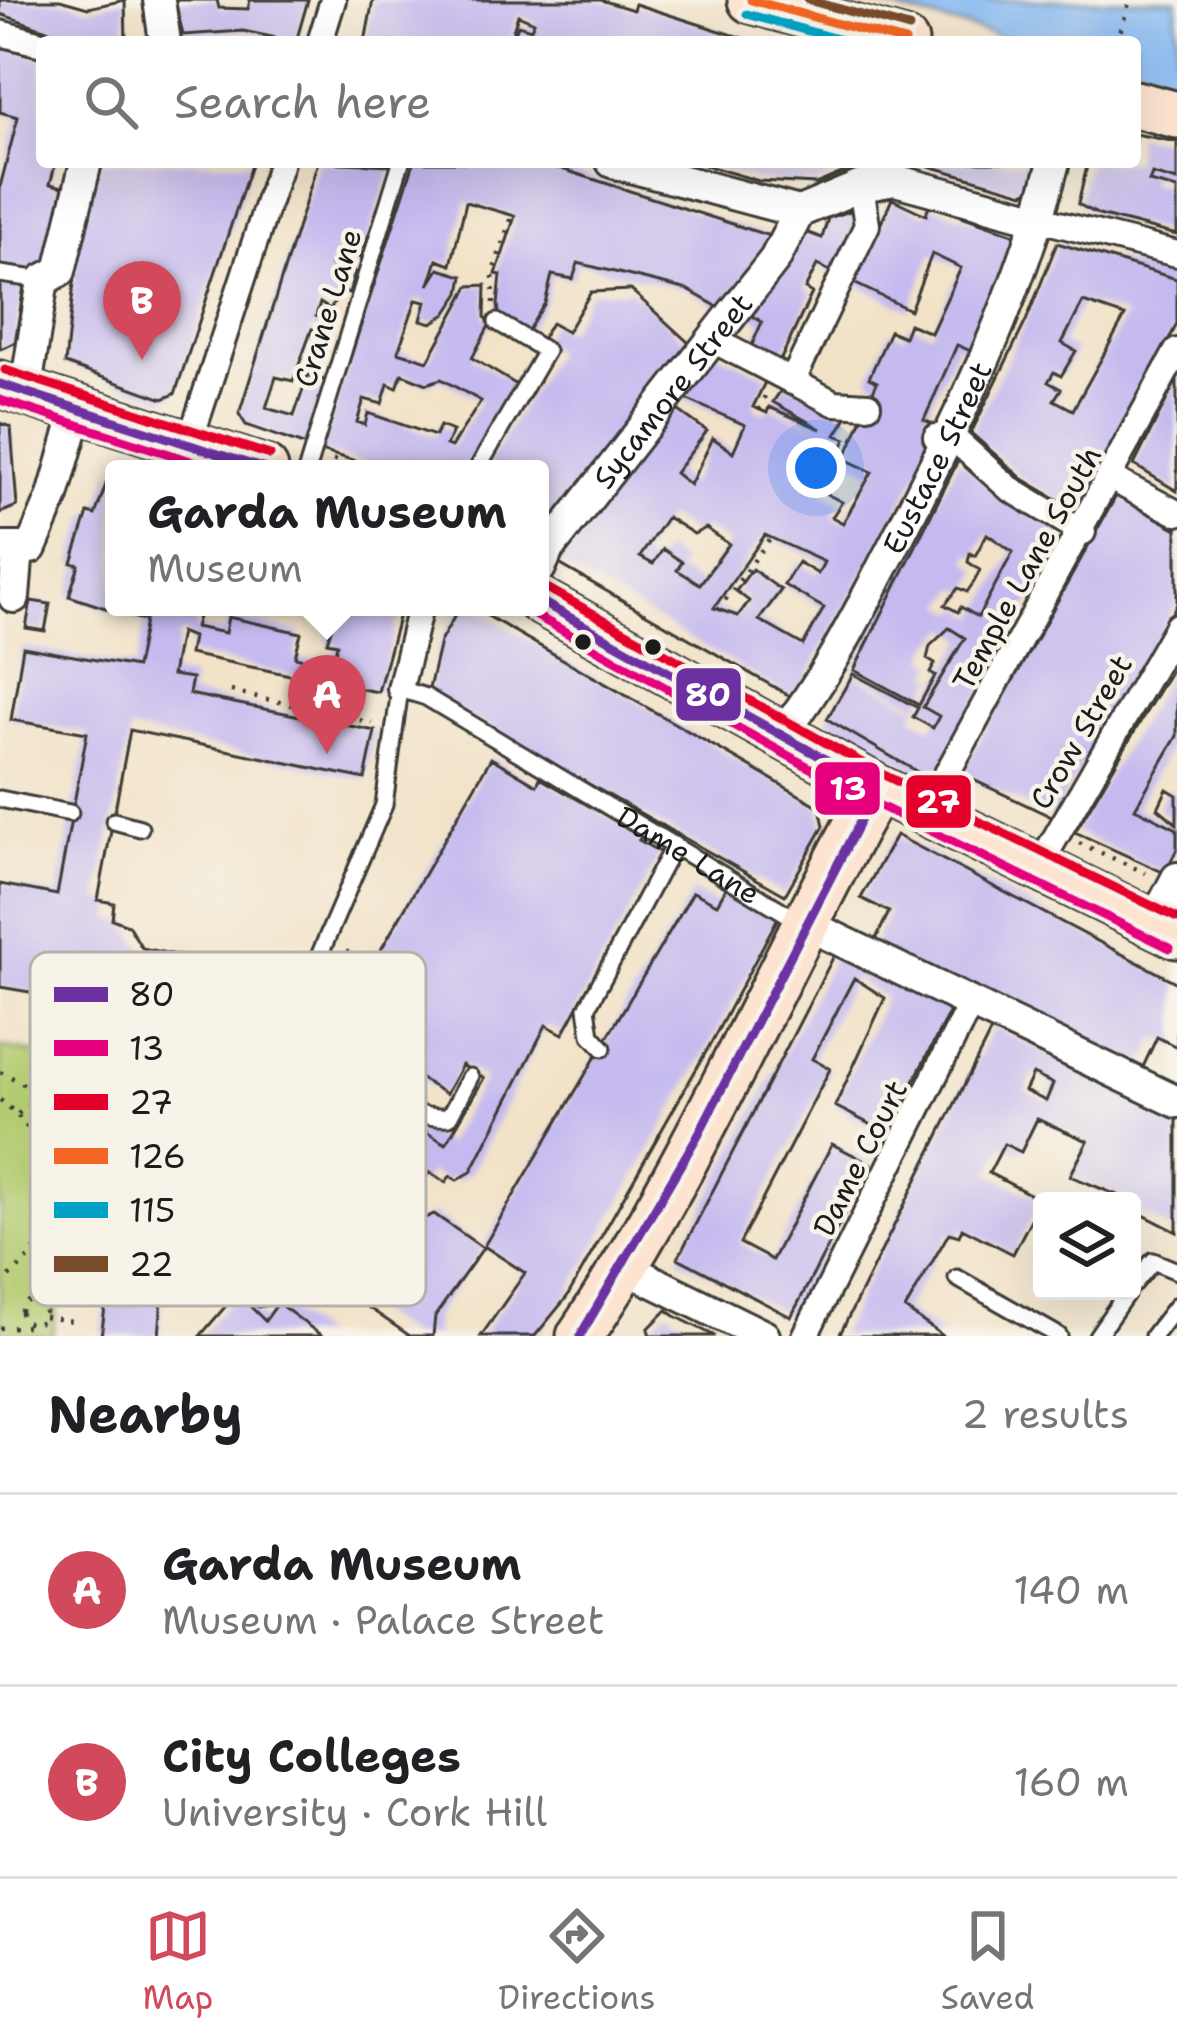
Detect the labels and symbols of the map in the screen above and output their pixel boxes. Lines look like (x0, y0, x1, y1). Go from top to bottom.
street label: Crane Lane (284, 224, 372, 392)
pin: B (103, 261, 181, 360)
street label: Sycamore Street (583, 284, 762, 497)
street label: Eustace Street (872, 355, 1001, 561)
your location (786, 438, 846, 498)
street label: Temple Lane South (943, 439, 1111, 697)
unlabelled marker (572, 631, 594, 653)
unlabelled marker (642, 636, 664, 658)
street label: Crow Street (1020, 647, 1142, 817)
pin: A (288, 655, 366, 754)
line badge: 80 (674, 666, 743, 723)
text: 80 (685, 672, 731, 717)
line badge: 13 (813, 760, 882, 817)
text: 13 (829, 766, 867, 811)
line badge: 27 (904, 773, 973, 830)
text: 27 (916, 779, 960, 824)
street label: Dame Lane (609, 796, 768, 914)
legend (30, 952, 426, 1306)
text: 80 (129, 972, 175, 1017)
text: 13 (129, 1026, 164, 1071)
street label: Dame Court (803, 1073, 917, 1243)
text: 27 (129, 1080, 173, 1125)
text: 126 (129, 1134, 186, 1179)
text: 115 (129, 1188, 175, 1233)
text: 22 (129, 1242, 174, 1287)

